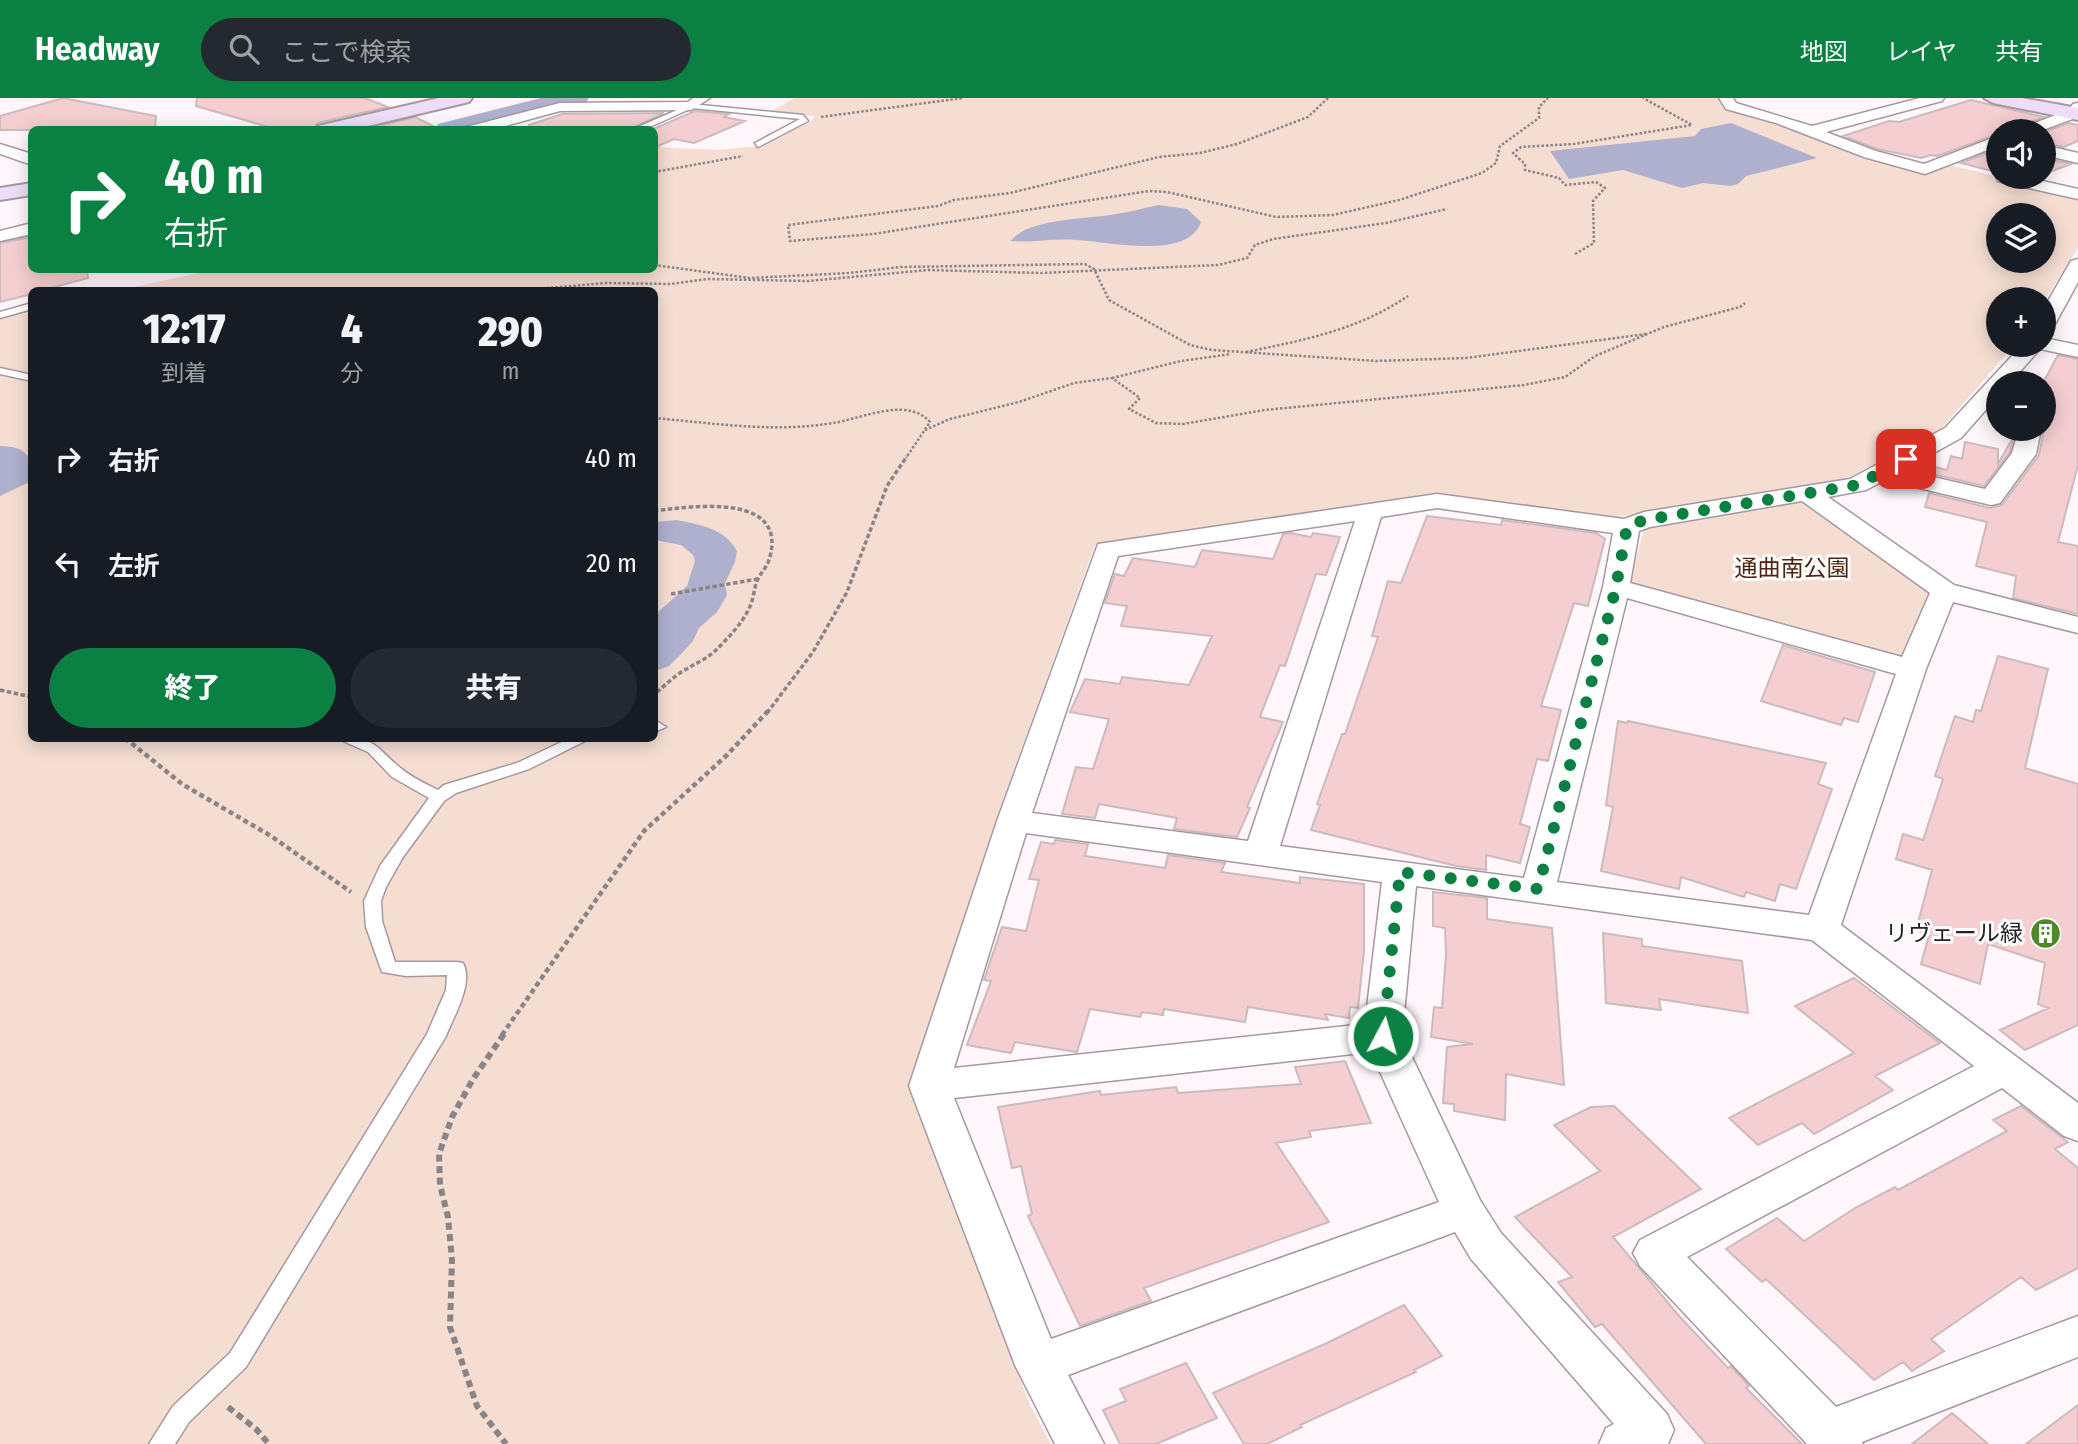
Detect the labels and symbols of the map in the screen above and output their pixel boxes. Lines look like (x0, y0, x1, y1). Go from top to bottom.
pin (1876, 429, 1936, 489)
park label: 通曲南公園 (1735, 554, 1850, 582)
building icon: リヴェール緑 (2029, 916, 2063, 950)
place label: リヴェール緑 (1885, 919, 2023, 947)
position arrow (1346, 999, 1420, 1073)

